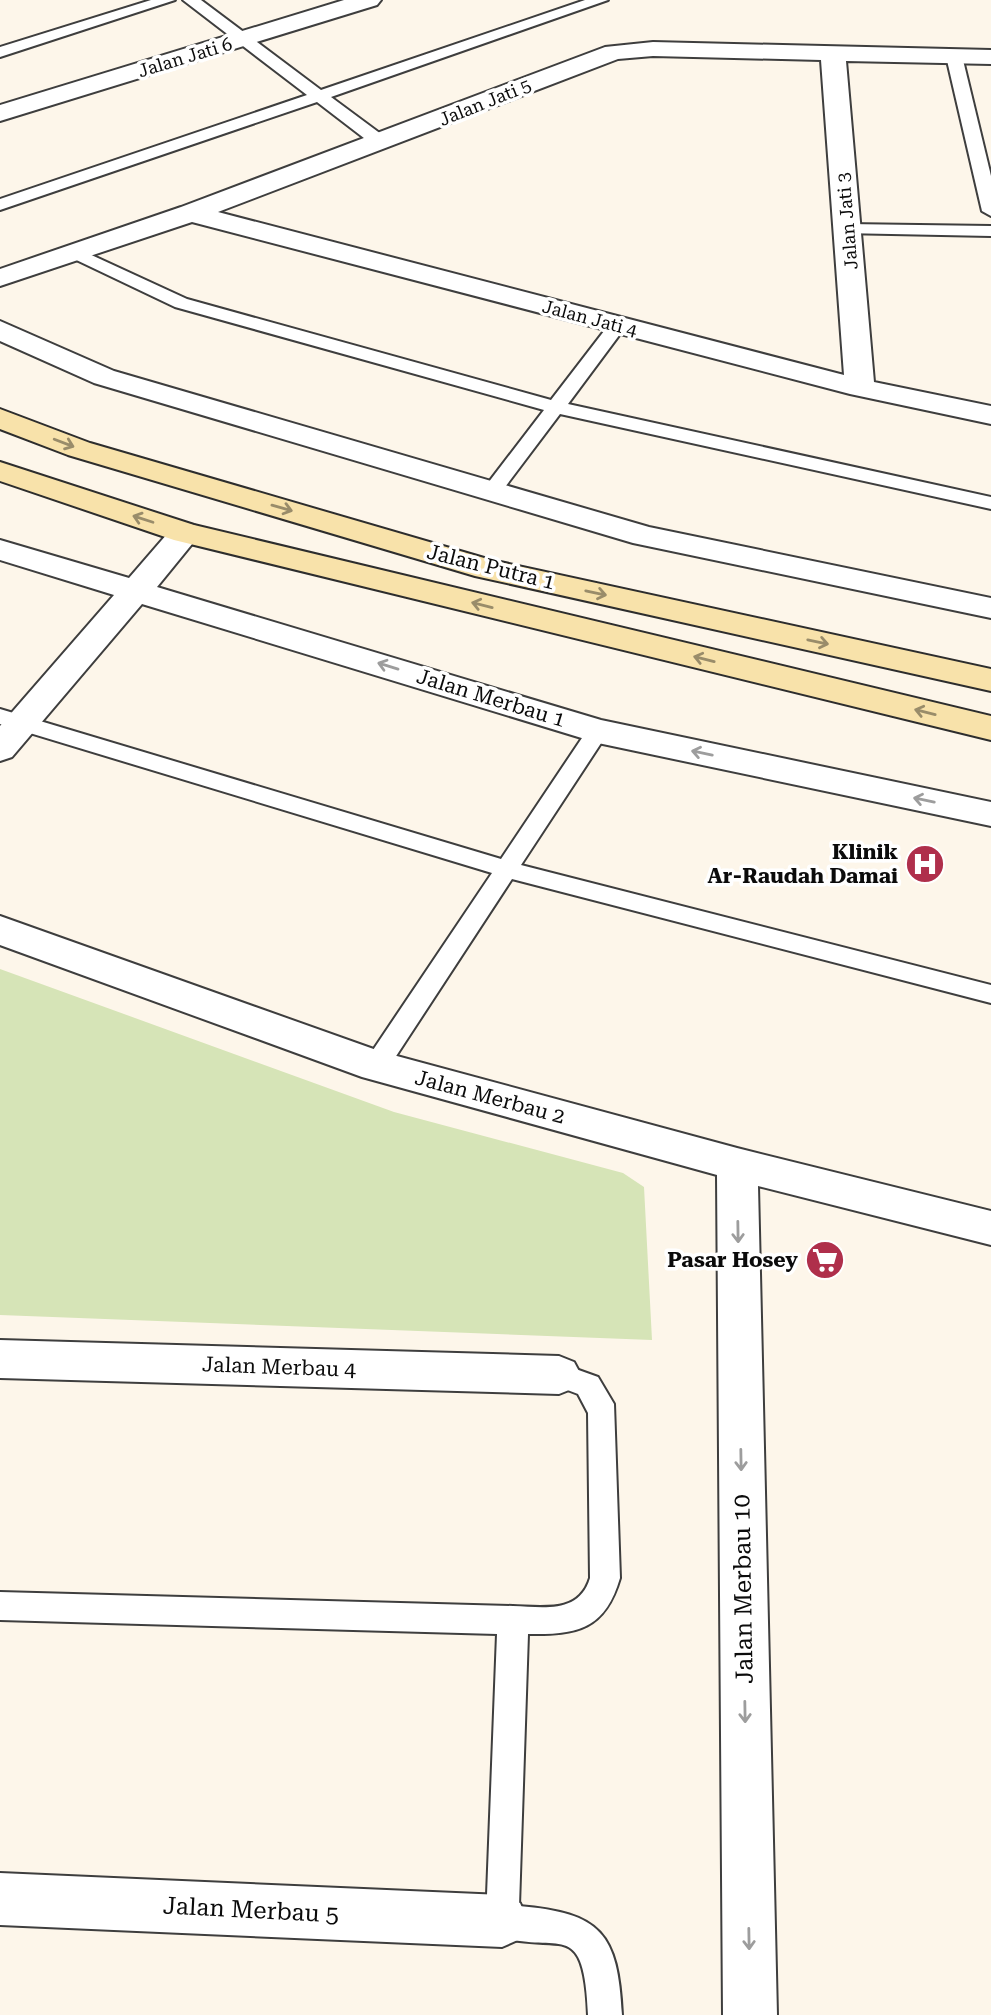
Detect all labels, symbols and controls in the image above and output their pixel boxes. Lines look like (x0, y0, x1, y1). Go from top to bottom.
street label: Jalan Jati 6 (135, 33, 235, 81)
street label: Jalan Jati 5 (436, 74, 534, 130)
street label: Jalan Jati 3 (832, 172, 862, 270)
street label: Jalan Jati 4 (540, 295, 640, 341)
one-way arrow (52, 437, 74, 450)
one-way arrow (270, 503, 292, 516)
one-way arrow (133, 512, 155, 525)
street label: Jalan Putra 1 (425, 540, 557, 594)
one-way arrow (584, 587, 607, 600)
one-way arrow (472, 598, 494, 611)
one-way arrow (806, 635, 829, 649)
one-way arrow (693, 651, 715, 664)
one-way arrow (377, 659, 399, 672)
street label: Jalan Merbau 1 (414, 664, 568, 732)
one-way arrow (914, 705, 937, 718)
one-way arrow (691, 745, 714, 759)
one-way arrow (913, 793, 936, 807)
place label: Klinik Ar-Raudah Damai (707, 840, 899, 888)
hospital icon: Klinik Ar-Raudah Damai (904, 843, 946, 885)
street label: Jalan Merbau 2 (412, 1065, 568, 1129)
one-way arrow (731, 1220, 745, 1243)
supermarket icon: Pasar Hosey (804, 1239, 846, 1281)
place label: Pasar Hosey (667, 1248, 798, 1272)
street label: Jalan Merbau 4 (202, 1352, 357, 1382)
one-way arrow (734, 1448, 748, 1471)
street label: Jalan Merbau 10 (727, 1494, 759, 1684)
one-way arrow (738, 1700, 752, 1723)
street label: Jalan Merbau 5 (162, 1891, 340, 1929)
one-way arrow (742, 1927, 755, 1950)

